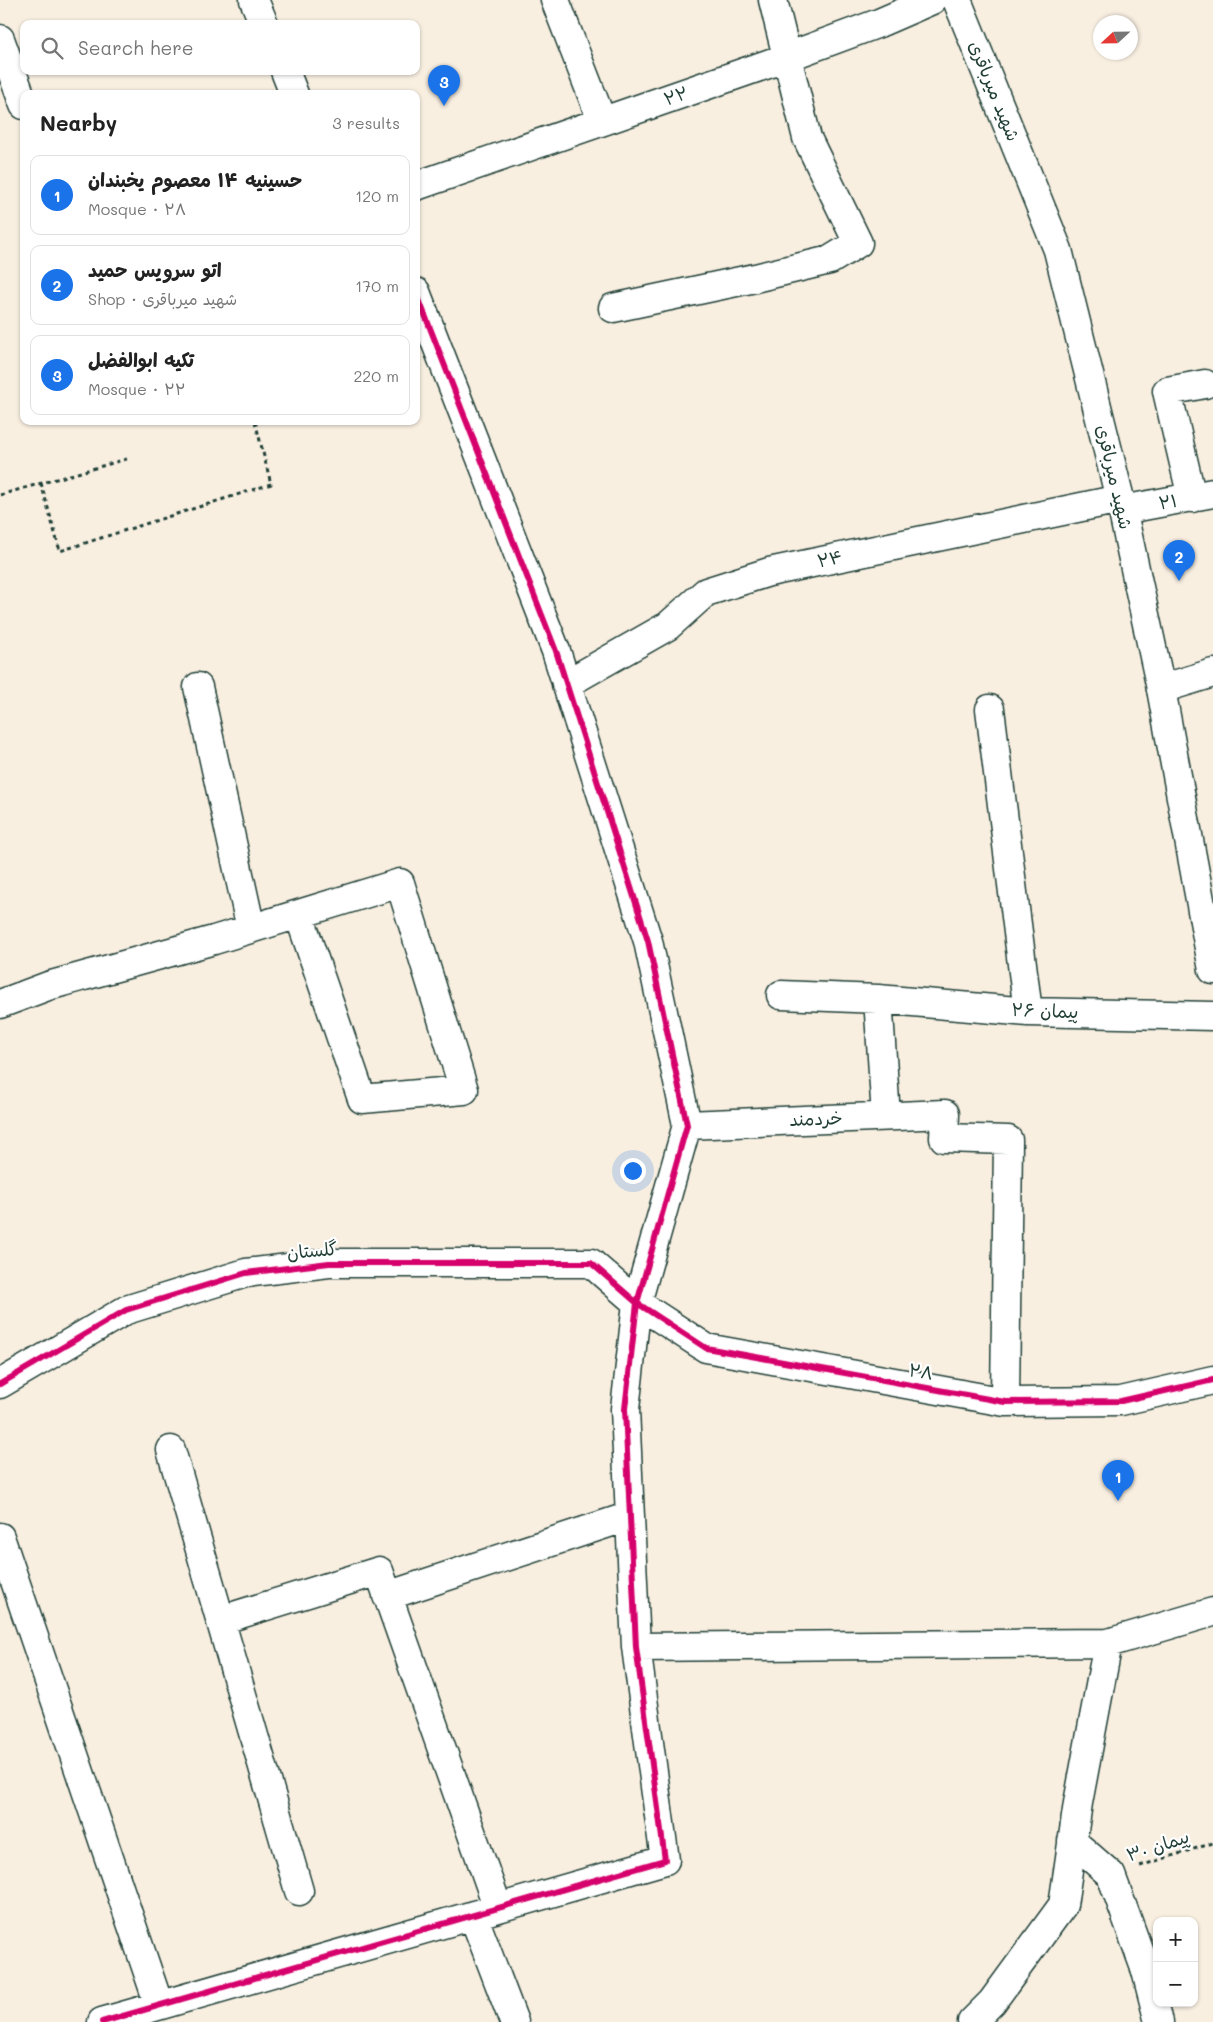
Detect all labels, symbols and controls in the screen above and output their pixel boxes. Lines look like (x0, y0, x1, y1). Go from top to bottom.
north arrow (1093, 15, 1138, 60)
search box (20, 20, 420, 75)
icon: search (38, 34, 66, 62)
text: Search here (78, 35, 194, 60)
street label: شهید میرباقری (964, 37, 1026, 144)
pin: 3 (428, 65, 460, 106)
street label: ۲۲ (660, 80, 691, 110)
text: Nearby (40, 109, 117, 136)
text: 3 results (332, 112, 400, 133)
text: حسینیه ۱۴ معصوم یخبندان (88, 167, 302, 192)
text: 1 (53, 185, 61, 206)
text: 120 m (355, 185, 399, 206)
text: Mosque · ۲۸ (88, 198, 186, 219)
text: اتو سرویس حمید (88, 257, 222, 282)
text: 2 (53, 275, 61, 296)
text: 170 m (355, 275, 399, 296)
text: Shop · شهید میرباقری (88, 288, 237, 309)
text: تکیه ابوالفضل (88, 347, 194, 372)
text: 3 (52, 365, 62, 386)
text: 220 m (353, 365, 399, 386)
text: Mosque · ۲۲ (88, 378, 186, 399)
street label: شهید میرباقری (1091, 422, 1139, 531)
street label: ۲۱ (1157, 488, 1179, 514)
pin: 2 (1163, 540, 1195, 581)
street label: ۲۴ (815, 544, 845, 572)
street label: پیمان ۲۶ (1011, 997, 1079, 1024)
street label: خردمند (789, 1105, 843, 1131)
your location (620, 1158, 646, 1184)
street label: گلستان (286, 1236, 338, 1264)
street label: ۲۸ (907, 1357, 935, 1385)
pin: 1 (1102, 1460, 1134, 1501)
street label: پیمان ۳۰ (1123, 1824, 1192, 1867)
map controls (1153, 1917, 1198, 2007)
button: + (1153, 1917, 1198, 1962)
button: − (1153, 1962, 1198, 2007)

